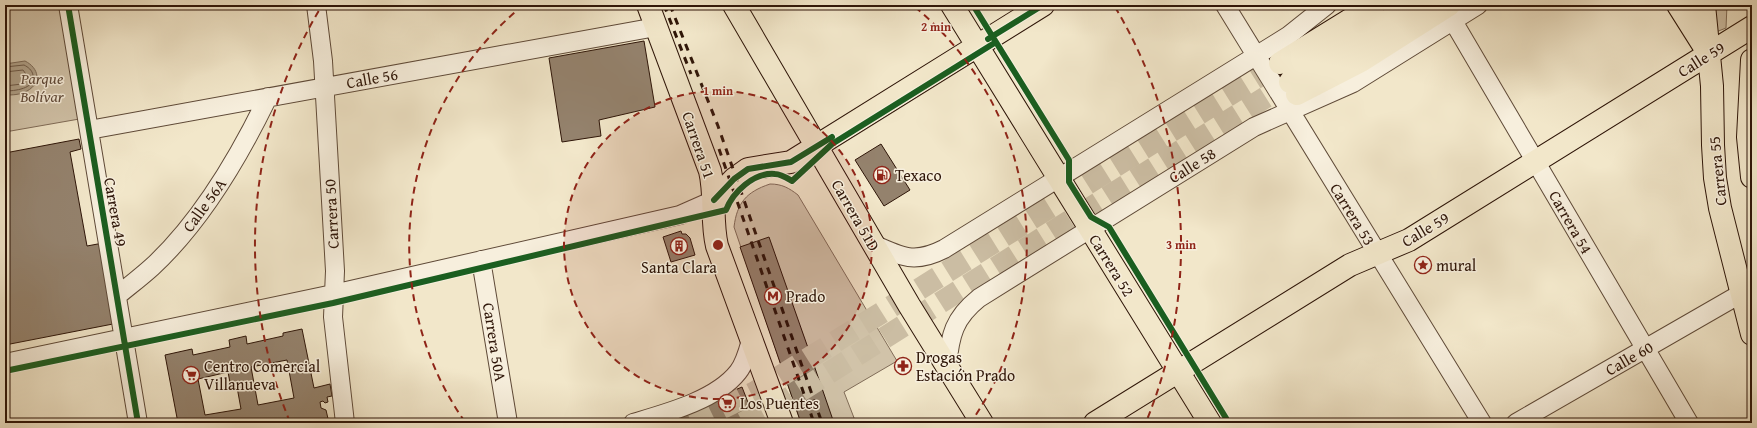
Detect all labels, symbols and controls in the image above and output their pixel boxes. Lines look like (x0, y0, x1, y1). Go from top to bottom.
text: 2 min (921, 18, 951, 35)
street label: Calle 59 (1673, 35, 1730, 83)
street label: Calle 56 (344, 62, 400, 94)
park label: Parque Bolívar (19, 66, 65, 108)
text: 1 min (703, 82, 733, 99)
street label: Carrera 51 (676, 108, 722, 182)
street label: Carrera 55 (1701, 135, 1733, 207)
street label: Calle 58 (1164, 141, 1221, 189)
place label: Texaco (895, 163, 942, 187)
fuel station icon: Texaco (872, 165, 892, 185)
street label: Calle 56A (176, 173, 232, 237)
street label: Carrera 51D (826, 175, 886, 256)
street label: Carrera 49 (98, 176, 134, 249)
street label: Carrera 50 (317, 178, 345, 249)
street label: Carrera 53 (1324, 178, 1382, 250)
street label: Carrera 54 (1543, 186, 1599, 258)
street label: Calle 59 (1397, 205, 1454, 253)
street label: Carrera 52 (1083, 229, 1141, 301)
building icon: Santa Clara (669, 236, 689, 256)
text: 3 min (1166, 236, 1196, 253)
centre of rings (711, 238, 725, 252)
place label: mural (1436, 253, 1477, 277)
place label: Santa Clara (641, 255, 717, 279)
place icon: mural (1413, 255, 1433, 275)
place label: Prado (786, 284, 825, 308)
metro station icon: Prado (763, 286, 783, 306)
street label: Carrera 50A (477, 301, 513, 383)
street label: Calle 60 (1601, 335, 1658, 381)
place label: Drogas Estación Prado (916, 345, 1015, 387)
place label: Centro Comercial Villanueva (204, 354, 321, 396)
pharmacy icon: Drogas Estación Prado (893, 356, 913, 376)
supermarket icon: Centro Comercial Villanueva (181, 365, 201, 385)
place label: Los Puentes (740, 391, 819, 415)
supermarket icon: Los Puentes (717, 393, 737, 413)

